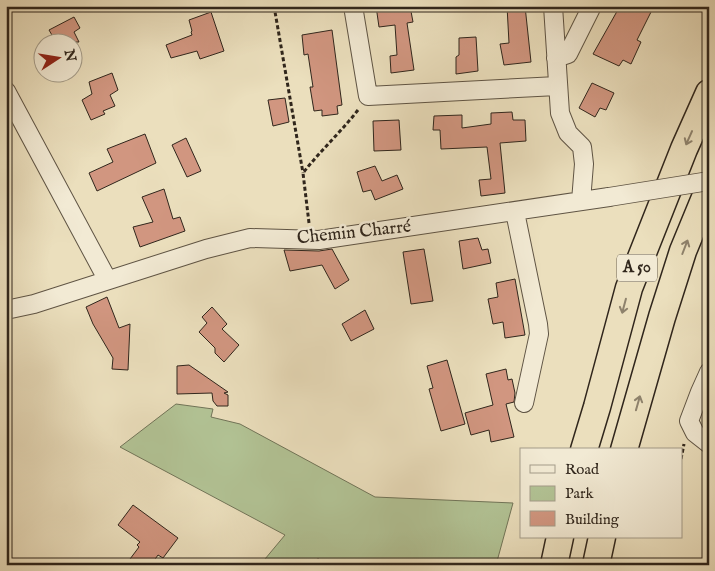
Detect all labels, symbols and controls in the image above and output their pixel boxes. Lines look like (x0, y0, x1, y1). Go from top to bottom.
north arrow (32, 32, 82, 82)
text: N (59, 47, 80, 63)
one-way arrow (684, 130, 693, 145)
street label: Chemin Charré (296, 216, 412, 250)
one-way arrow (681, 240, 690, 256)
road number: A 50 (617, 254, 657, 282)
one-way arrow (619, 297, 628, 313)
one-way arrow (633, 395, 643, 411)
legend (520, 448, 682, 538)
text: Road (565, 460, 600, 479)
text: Park (565, 484, 595, 503)
text: Building (565, 510, 620, 529)

